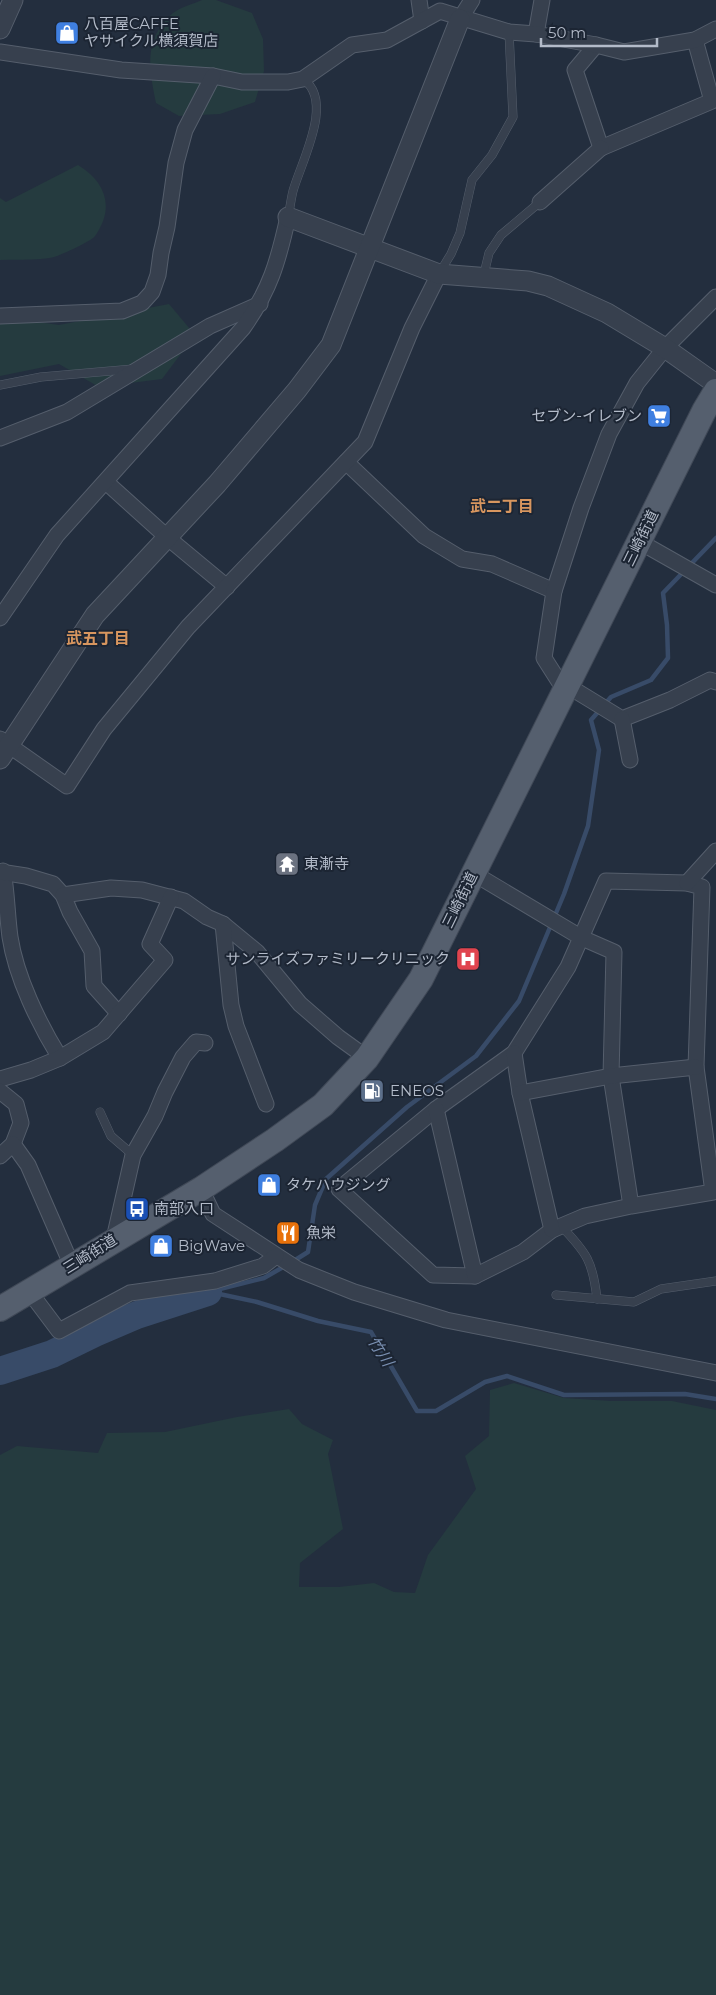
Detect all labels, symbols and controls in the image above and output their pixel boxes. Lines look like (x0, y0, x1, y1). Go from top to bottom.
place label: 八百屋CAFFE ヤサイクル横須賀店 (84, 14, 218, 50)
scale bar (541, 15, 657, 47)
shop icon: 八百屋CAFFE ヤサイクル横須賀店 (54, 20, 80, 46)
text: 50 m (548, 23, 586, 42)
supermarket icon: セブン-イレブン (646, 403, 672, 429)
place label: セブン-イレブン (531, 406, 642, 425)
district label: 武二丁目 (470, 497, 534, 516)
street label: 三崎街道 (619, 507, 662, 569)
district label: 武五丁目 (66, 629, 130, 648)
temple icon: 東漸寺 (274, 851, 300, 877)
place label: 東漸寺 (304, 854, 349, 873)
street label: 三崎街道 (438, 869, 481, 931)
hospital icon: サンライズファミリークリニック (455, 946, 481, 972)
place label: サンライズファミリークリニック (225, 949, 450, 968)
fuel station icon: ENEOS (359, 1078, 385, 1104)
place label: ENEOS (390, 1081, 444, 1100)
shop icon: タケハウジング (256, 1172, 282, 1198)
place label: タケハウジング (286, 1175, 390, 1194)
bus stop icon: 南部入口 (124, 1196, 150, 1222)
place label: 南部入口 (154, 1199, 214, 1218)
restaurant icon: 魚栄 (275, 1220, 301, 1246)
place label: 魚栄 (306, 1223, 336, 1242)
street label: 三崎街道 (59, 1230, 120, 1278)
shop icon: BigWave (148, 1233, 174, 1259)
place label: BigWave (178, 1236, 245, 1255)
water label: 竹川 (364, 1333, 398, 1372)

